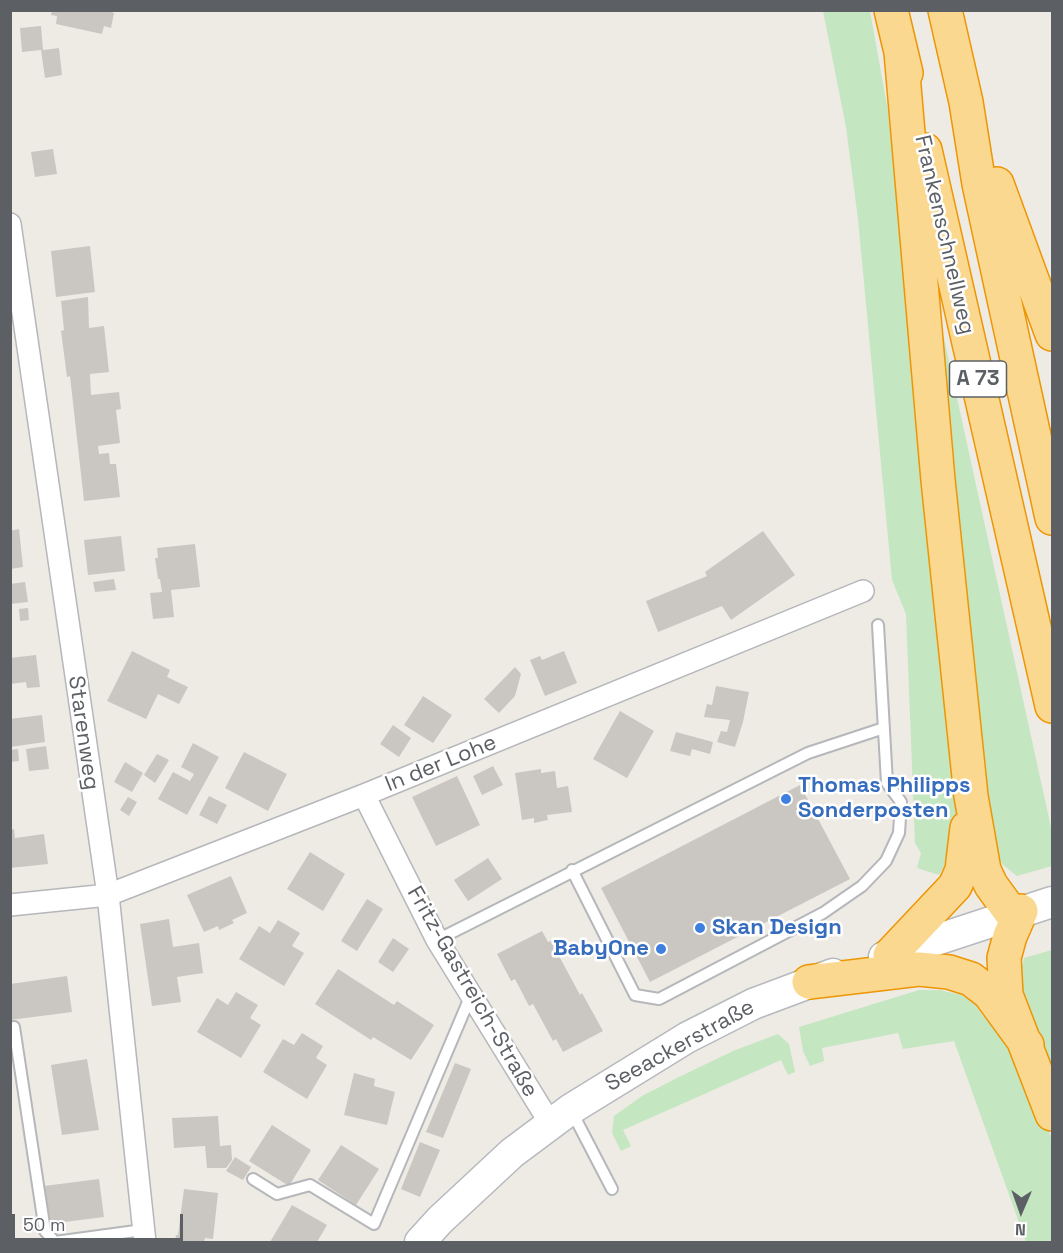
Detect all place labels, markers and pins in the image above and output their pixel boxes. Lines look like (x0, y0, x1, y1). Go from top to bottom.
place label: Thomas Philipps Sonderposten (798, 773, 970, 824)
marker: Thomas Philipps Sonderposten (779, 792, 793, 806)
place label: Skan Design (712, 915, 842, 941)
marker: Skan Design (693, 921, 707, 935)
place label: BabyOne (553, 936, 649, 962)
marker: BabyOne (654, 942, 668, 956)

